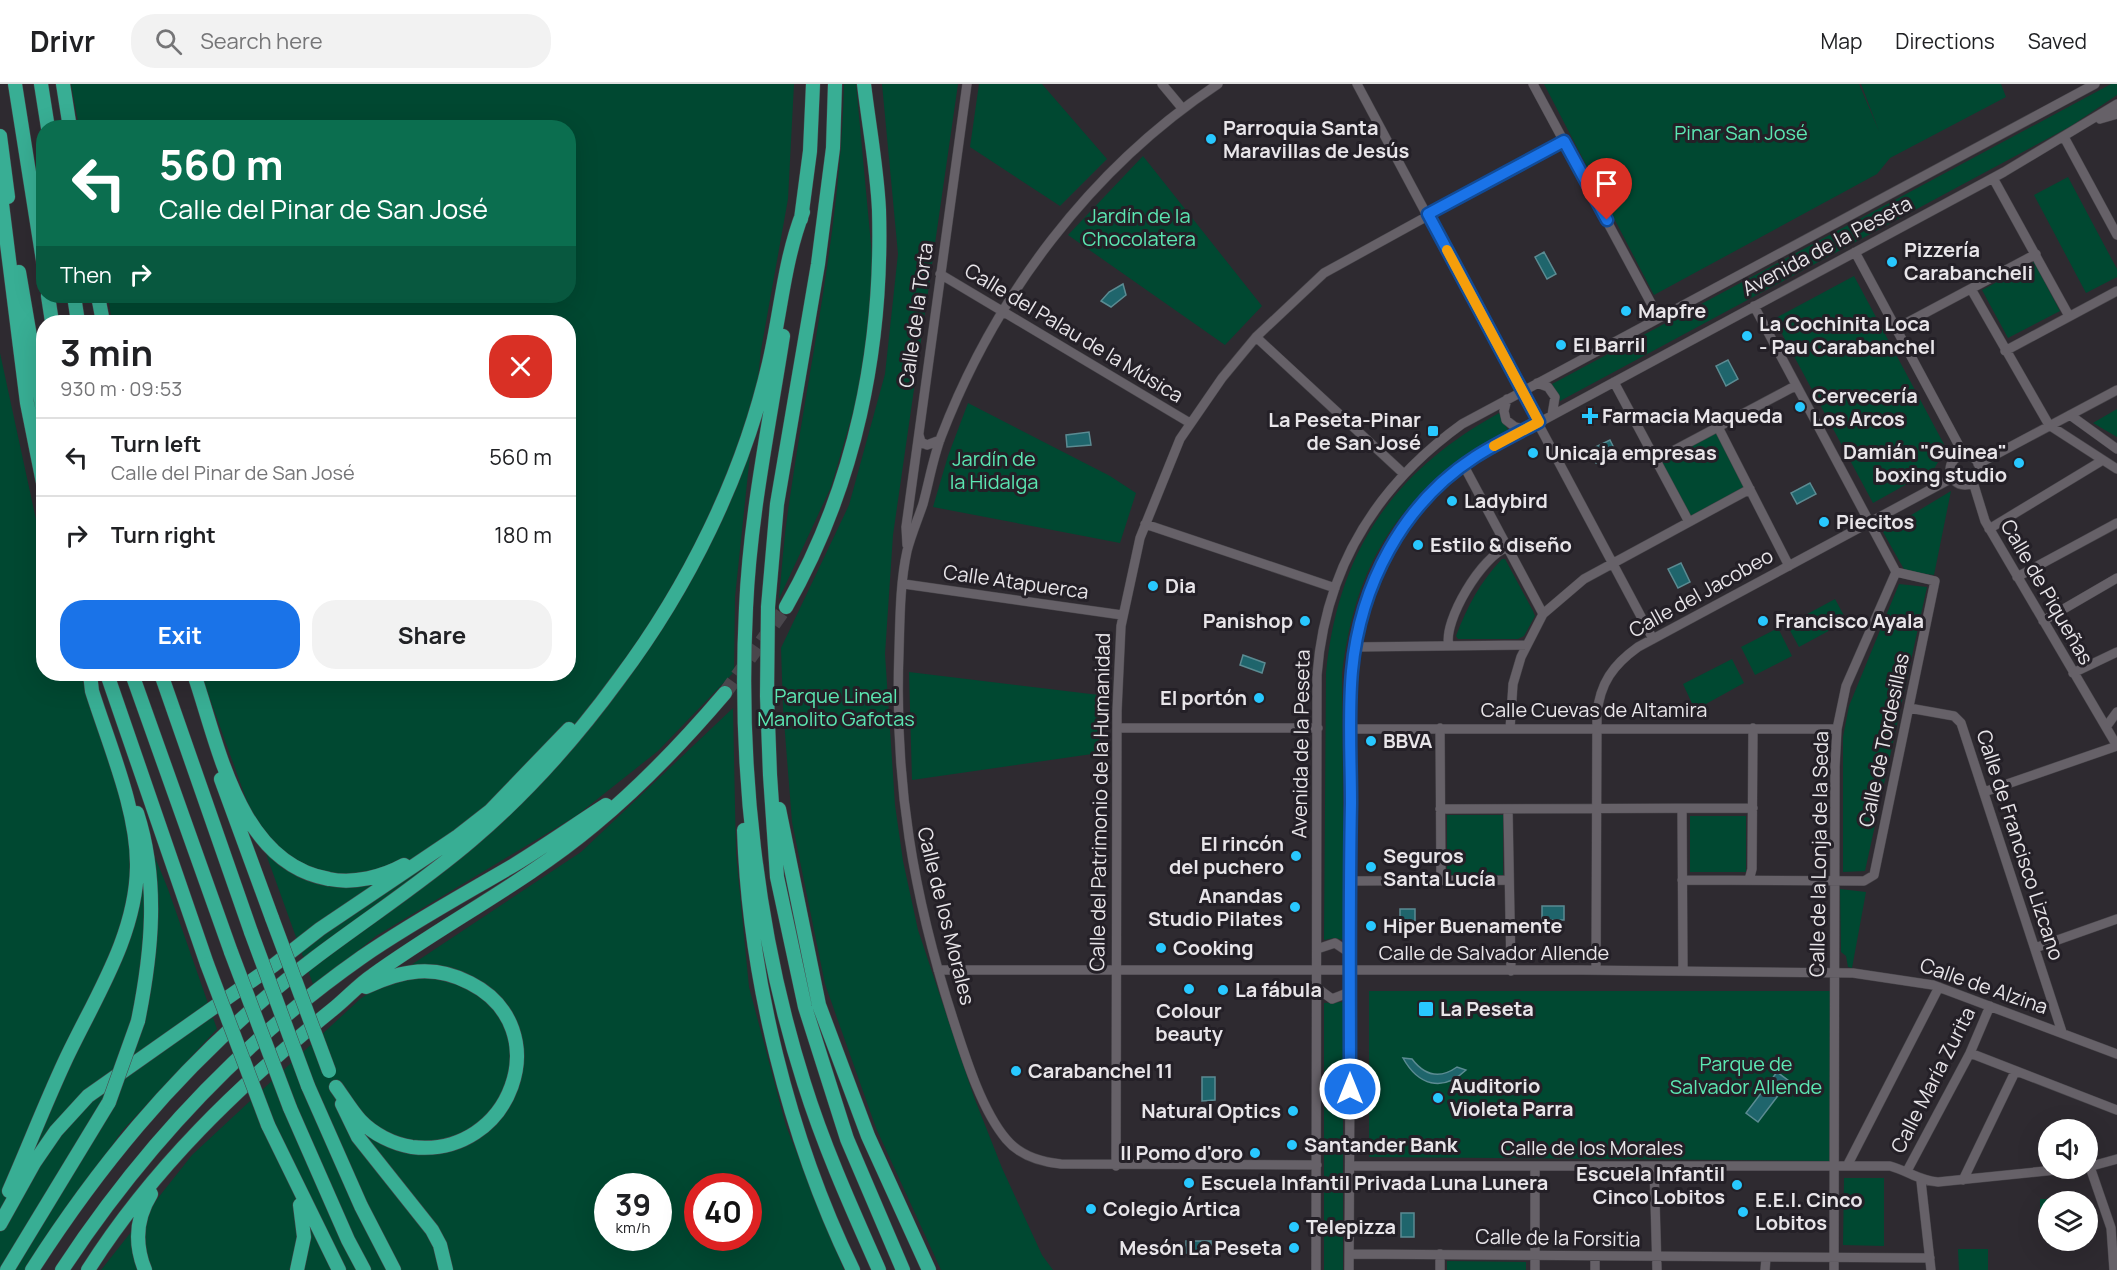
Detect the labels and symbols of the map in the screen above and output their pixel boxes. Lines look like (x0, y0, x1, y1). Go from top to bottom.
place label: Parroquia Santa Maravillas de Jesús (1223, 114, 1409, 164)
park label: Pinar San José (1674, 119, 1808, 146)
marker: Parroquia Santa Maravillas de Jesús (1204, 132, 1218, 146)
pin (1581, 158, 1632, 220)
street label: Avenida de la Peseta (1737, 189, 1916, 302)
park label: Jardín de la Chocolatera (1082, 202, 1196, 252)
place label: Pizzería Carabancheli (1904, 236, 2033, 286)
street label: Calle de la Torta (892, 241, 939, 389)
marker: Pizzería Carabancheli (1885, 255, 1899, 269)
street label: Calle del Palau de la Música (960, 257, 1189, 409)
place label: Mapfre (1638, 297, 1706, 324)
marker: Mapfre (1619, 304, 1633, 318)
place label: La Cochinita Loca - Pau Carabanchel (1759, 310, 1935, 360)
marker: La Cochinita Loca - Pau Carabanchel (1740, 329, 1754, 343)
place label: El Barril (1573, 331, 1646, 358)
marker: El Barril (1554, 338, 1568, 352)
place label: Cervecería Los Arcos (1812, 382, 1918, 432)
marker: Cervecería Los Arcos (1793, 400, 1807, 414)
place label: Farmacia Maqueda (1602, 402, 1783, 429)
place label: La Peseta-Pinar de San José (1268, 406, 1421, 456)
marker: Farmacia Maqueda (1583, 409, 1597, 423)
marker: La Peseta-Pinar de San José (1426, 424, 1440, 438)
place label: Damián "Guinea" boxing studio (1843, 438, 2007, 488)
place label: Unicaja empresas (1545, 439, 1717, 466)
park label: Jardín de la Hidalga (950, 445, 1038, 495)
marker: Unicaja empresas (1526, 446, 1540, 460)
marker: Damián "Guinea" boxing studio (2012, 456, 2026, 470)
place label: Ladybird (1464, 487, 1548, 514)
marker: Ladybird (1445, 494, 1459, 508)
place label: Piecitos (1836, 508, 1914, 535)
street label: Calle de Piqueñas (1995, 514, 2100, 669)
marker: Piecitos (1817, 515, 1831, 529)
place label: Estilo & diseño (1430, 531, 1572, 558)
marker: Estilo & diseño (1411, 538, 1425, 552)
street label: Calle del Jacobeo (1624, 542, 1778, 643)
street label: Calle Atapuerca (942, 558, 1090, 605)
place label: Dia (1165, 572, 1196, 599)
marker: Dia (1146, 579, 1160, 593)
place label: Panishop (1203, 607, 1293, 634)
place label: Francisco Ayala (1775, 607, 1924, 634)
marker: Panishop (1298, 614, 1312, 628)
marker: Francisco Ayala (1756, 614, 1770, 628)
street label: Calle del Patrimonio de la Humanidad (1083, 632, 1116, 972)
street label: Avenida de la Peseta (1285, 649, 1316, 839)
street label: Calle de Tordesillas (1852, 651, 1915, 829)
park label: Parque Lineal Manolito Gafotas (757, 682, 915, 732)
place label: El portón (1160, 684, 1247, 711)
marker: El portón (1252, 691, 1266, 705)
street label: Calle Cuevas de Altamira (1481, 696, 1707, 723)
street label: Calle de Francisco Lizcano (1970, 726, 2071, 964)
place label: BBVA (1383, 727, 1433, 754)
street label: Calle de la Lonja de la Seda (1803, 731, 1834, 977)
marker: BBVA (1364, 734, 1378, 748)
street label: Calle de los Morales (911, 824, 982, 1008)
place label: El rincón del puchero (1169, 830, 1284, 880)
place label: Seguros Santa Lucía (1383, 842, 1496, 892)
marker: El rincón del puchero (1289, 849, 1303, 863)
marker: Seguros Santa Lucía (1364, 860, 1378, 874)
place label: Anandas Studio Pilates (1148, 882, 1283, 932)
marker: Anandas Studio Pilates (1288, 900, 1302, 914)
place label: Hiper Buenamente (1383, 912, 1563, 939)
marker: Hiper Buenamente (1364, 919, 1378, 933)
place label: Cooking (1173, 934, 1254, 961)
street label: Calle de Salvador Allende (1379, 939, 1609, 966)
marker: Cooking (1154, 941, 1168, 955)
street label: Calle de Alzina (1917, 951, 2052, 1020)
place label: La fábula (1235, 976, 1322, 1003)
marker: Colour beauty (1182, 982, 1196, 996)
marker: La fábula (1216, 983, 1230, 997)
place label: La Peseta (1440, 995, 1534, 1022)
place label: Colour beauty (1155, 997, 1224, 1047)
marker: La Peseta (1417, 1000, 1435, 1018)
street label: Calle María Zurita (1884, 1002, 1981, 1157)
park label: Parque de Salvador Allende (1670, 1050, 1822, 1100)
place label: Carabanchel 11 (1028, 1057, 1173, 1084)
position arrow (1318, 1057, 1382, 1121)
marker: Carabanchel 11 (1009, 1064, 1023, 1078)
place label: Auditorio Violeta Parra (1450, 1072, 1573, 1122)
marker: Auditorio Violeta Parra (1431, 1091, 1445, 1105)
place label: Natural Optics (1141, 1097, 1281, 1124)
marker: Natural Optics (1286, 1104, 1300, 1118)
place label: Santander Bank (1304, 1131, 1459, 1158)
street label: Calle de los Morales (1501, 1134, 1683, 1161)
marker: Santander Bank (1285, 1138, 1299, 1152)
place label: Il Pomo d'oro (1120, 1139, 1243, 1166)
marker: Il Pomo d'oro (1248, 1146, 1262, 1160)
place label: Escuela Infantil Cinco Lobitos (1576, 1160, 1725, 1210)
place label: Escuela Infantil Privada Luna Lunera (1201, 1169, 1548, 1196)
speed limit sign: 40 (684, 1173, 762, 1251)
marker: Escuela Infantil Privada Luna Lunera (1182, 1176, 1196, 1190)
marker: Escuela Infantil Cinco Lobitos (1730, 1178, 1744, 1192)
place label: E.E.I. Cinco Lobitos (1755, 1186, 1863, 1236)
place label: Colegio Ártica (1103, 1195, 1241, 1222)
marker: Colegio Ártica (1084, 1202, 1098, 1216)
marker: E.E.I. Cinco Lobitos (1736, 1205, 1750, 1219)
place label: Telepizza (1306, 1213, 1396, 1240)
marker: Telepizza (1287, 1220, 1301, 1234)
street label: Calle de la Forsitia (1475, 1223, 1641, 1252)
place label: Mesón La Peseta (1119, 1234, 1282, 1261)
marker: Mesón La Peseta (1287, 1241, 1301, 1255)

